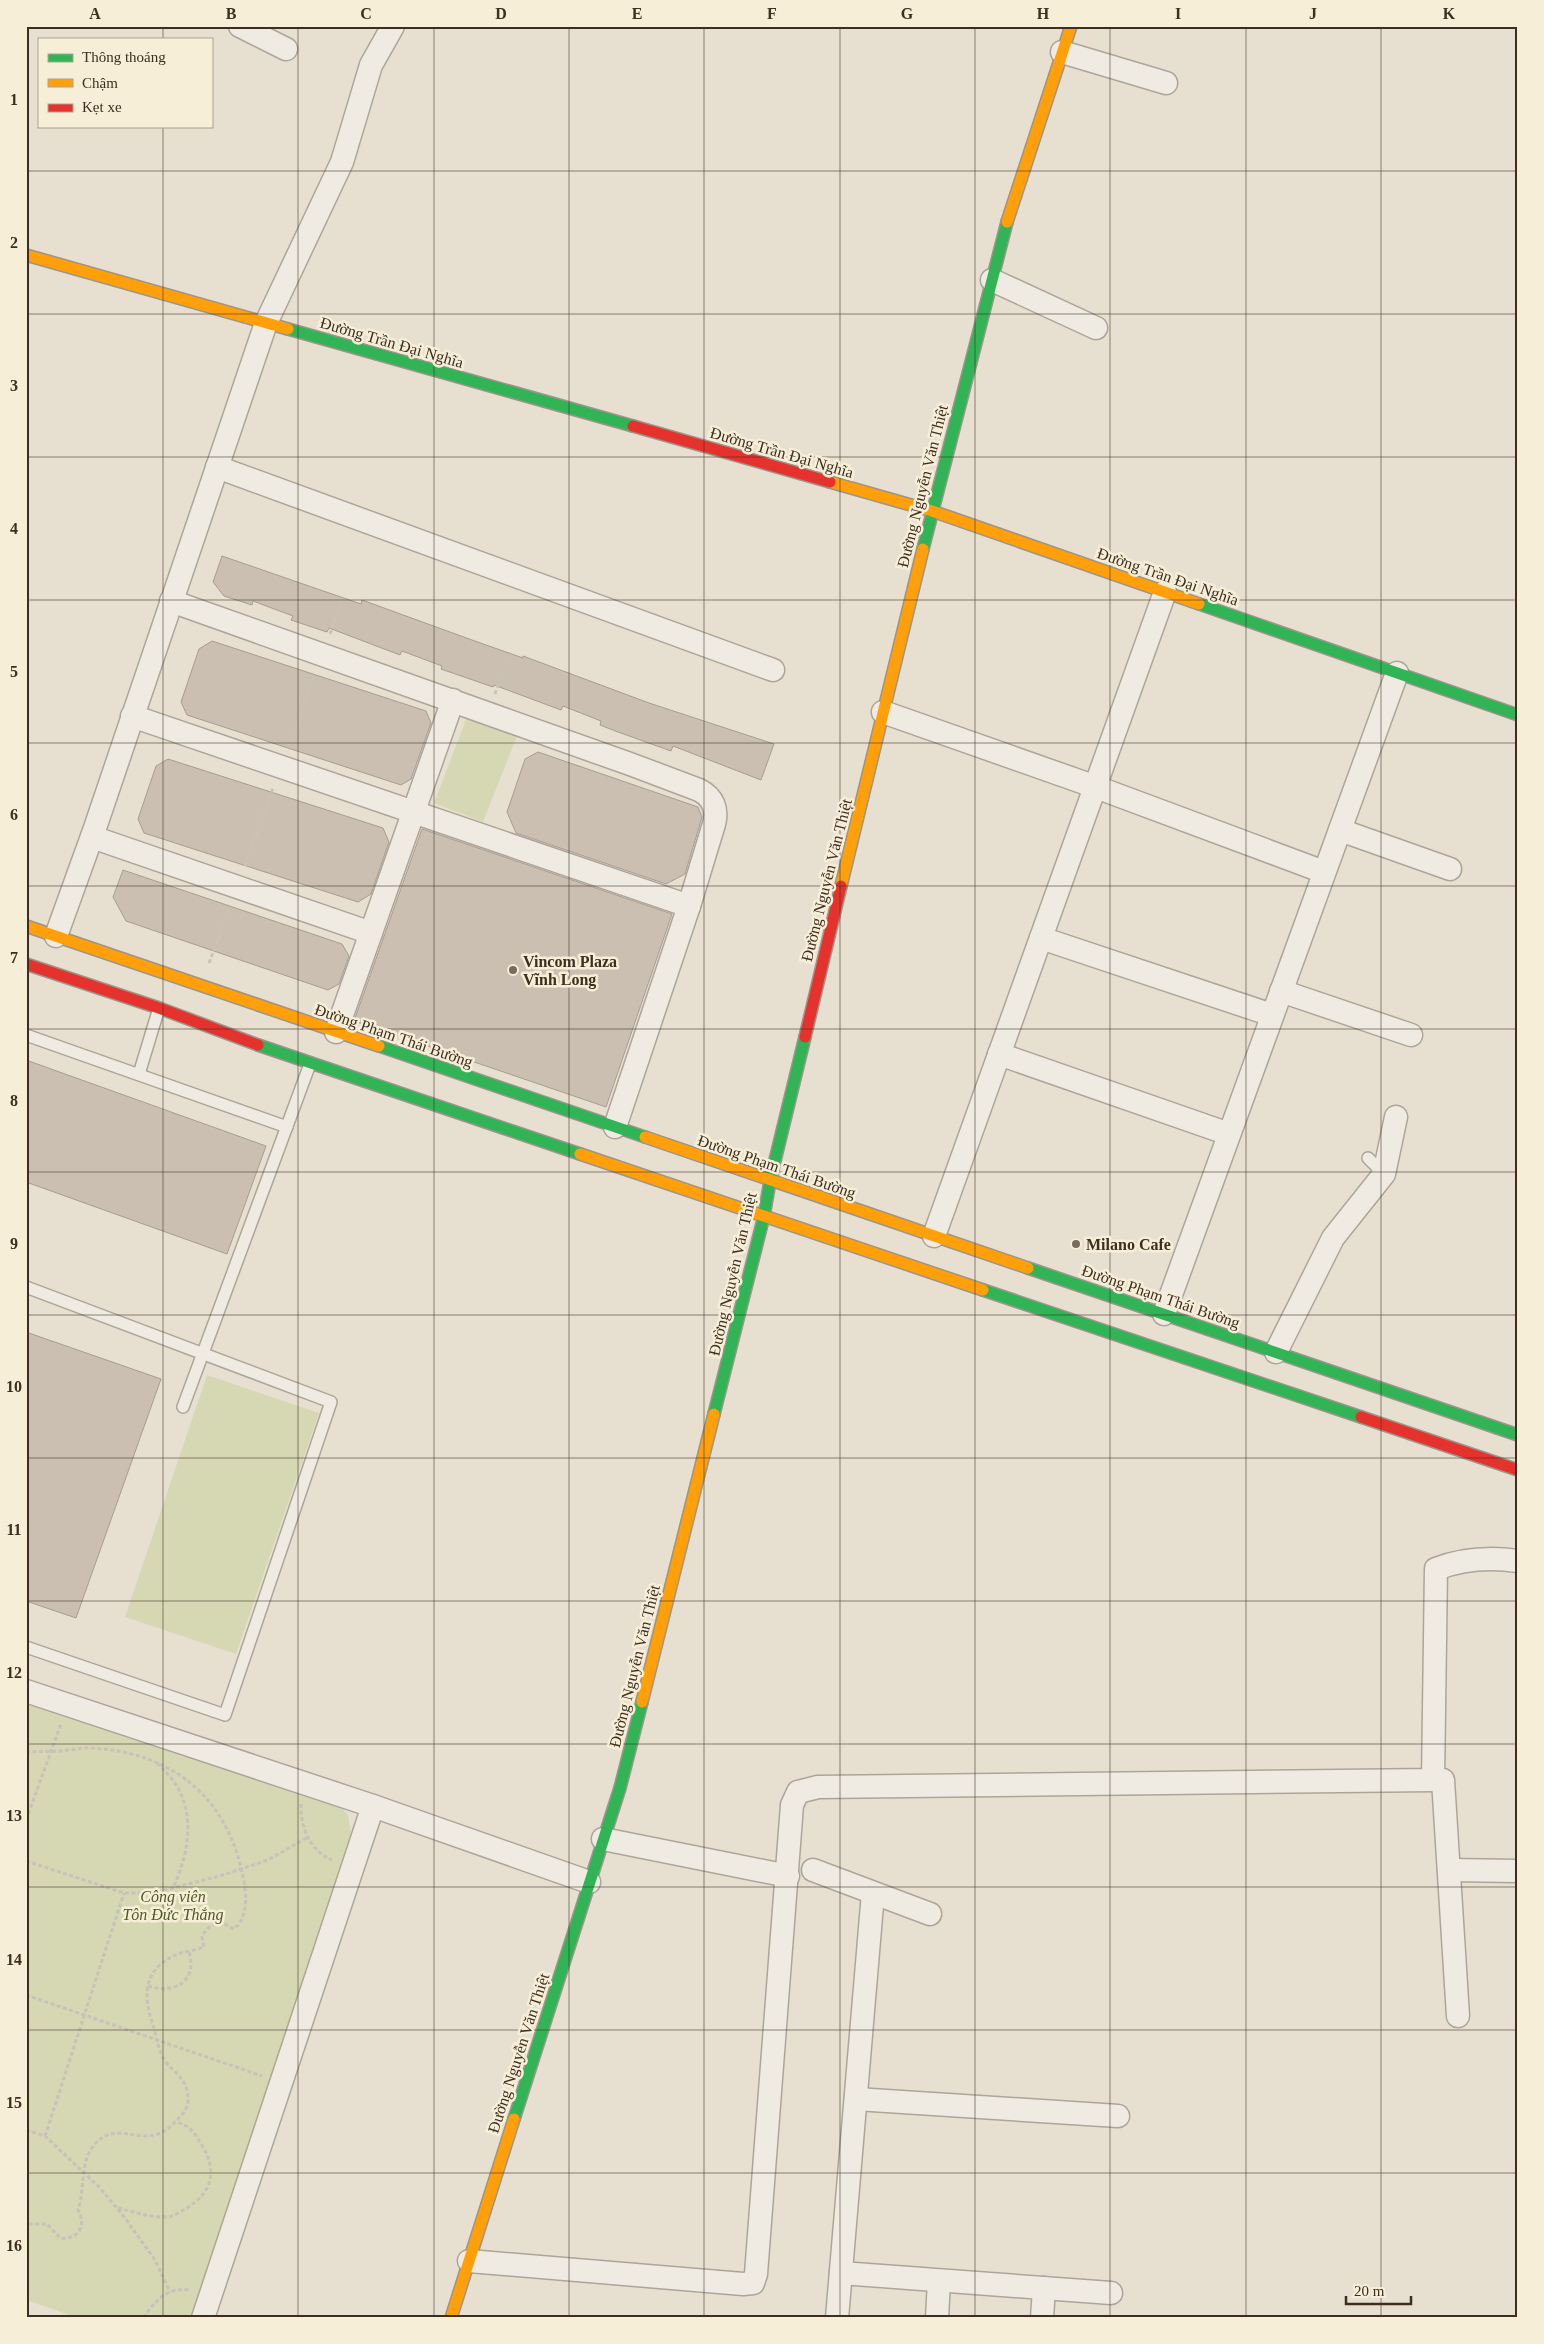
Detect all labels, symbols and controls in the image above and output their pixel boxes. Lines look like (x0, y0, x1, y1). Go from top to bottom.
text: A (89, 5, 101, 22)
text: B (226, 5, 237, 22)
text: C (360, 5, 372, 22)
text: D (495, 5, 507, 22)
text: E (632, 5, 642, 22)
text: F (767, 5, 777, 22)
text: G (901, 5, 914, 22)
text: H (1037, 5, 1050, 22)
text: I (1175, 5, 1181, 22)
text: J (1309, 5, 1317, 22)
text: K (1443, 5, 1456, 22)
legend (38, 38, 212, 128)
text: Thông thoáng (82, 49, 166, 65)
text: Chậm (82, 75, 118, 91)
text: 1 (10, 91, 18, 108)
text: Kẹt xe (82, 99, 122, 115)
text: 2 (10, 234, 18, 251)
street label: Đường Trần Đại Nghĩa (318, 314, 465, 372)
text: 3 (10, 377, 18, 394)
street label: Đường Nguyễn Văn Thiệt (894, 402, 952, 570)
street label: Đường Trần Đại Nghĩa (708, 424, 855, 482)
text: 4 (10, 520, 18, 537)
street label: Đường Trần Đại Nghĩa (1095, 544, 1241, 610)
text: 5 (10, 663, 18, 680)
street label: Đường Nguyễn Văn Thiệt (798, 796, 856, 964)
text: 6 (10, 806, 18, 823)
text: 7 (10, 949, 18, 966)
place label: Vincom Plaza Vĩnh Long (523, 953, 617, 989)
marker: Vincom Plaza Vĩnh Long (507, 964, 519, 976)
street label: Đường Phạm Thái Bường (312, 1000, 475, 1071)
text: 8 (10, 1092, 18, 1109)
street label: Đường Phạm Thái Bường (695, 1131, 858, 1202)
street label: Đường Nguyễn Văn Thiệt (705, 1190, 761, 1358)
text: 9 (10, 1235, 18, 1252)
place label: Milano Cafe (1086, 1236, 1171, 1253)
marker: Milano Cafe (1070, 1238, 1082, 1250)
street label: Đường Phạm Thái Bường (1079, 1261, 1242, 1332)
text: 10 (6, 1378, 22, 1395)
text: 11 (6, 1521, 22, 1538)
street label: Đường Nguyễn Văn Thiệt (606, 1582, 664, 1750)
text: 12 (6, 1664, 22, 1681)
text: 13 (6, 1807, 22, 1824)
park label: Công viên Tôn Đức Thắng (122, 1888, 224, 1924)
text: 14 (6, 1951, 22, 1968)
street label: Đường Nguyễn Văn Thiệt (485, 1970, 554, 2136)
text: 15 (6, 2094, 22, 2111)
text: 16 (6, 2237, 22, 2254)
scale bar (1346, 2274, 1412, 2306)
text: 20 m (1354, 2283, 1385, 2299)

